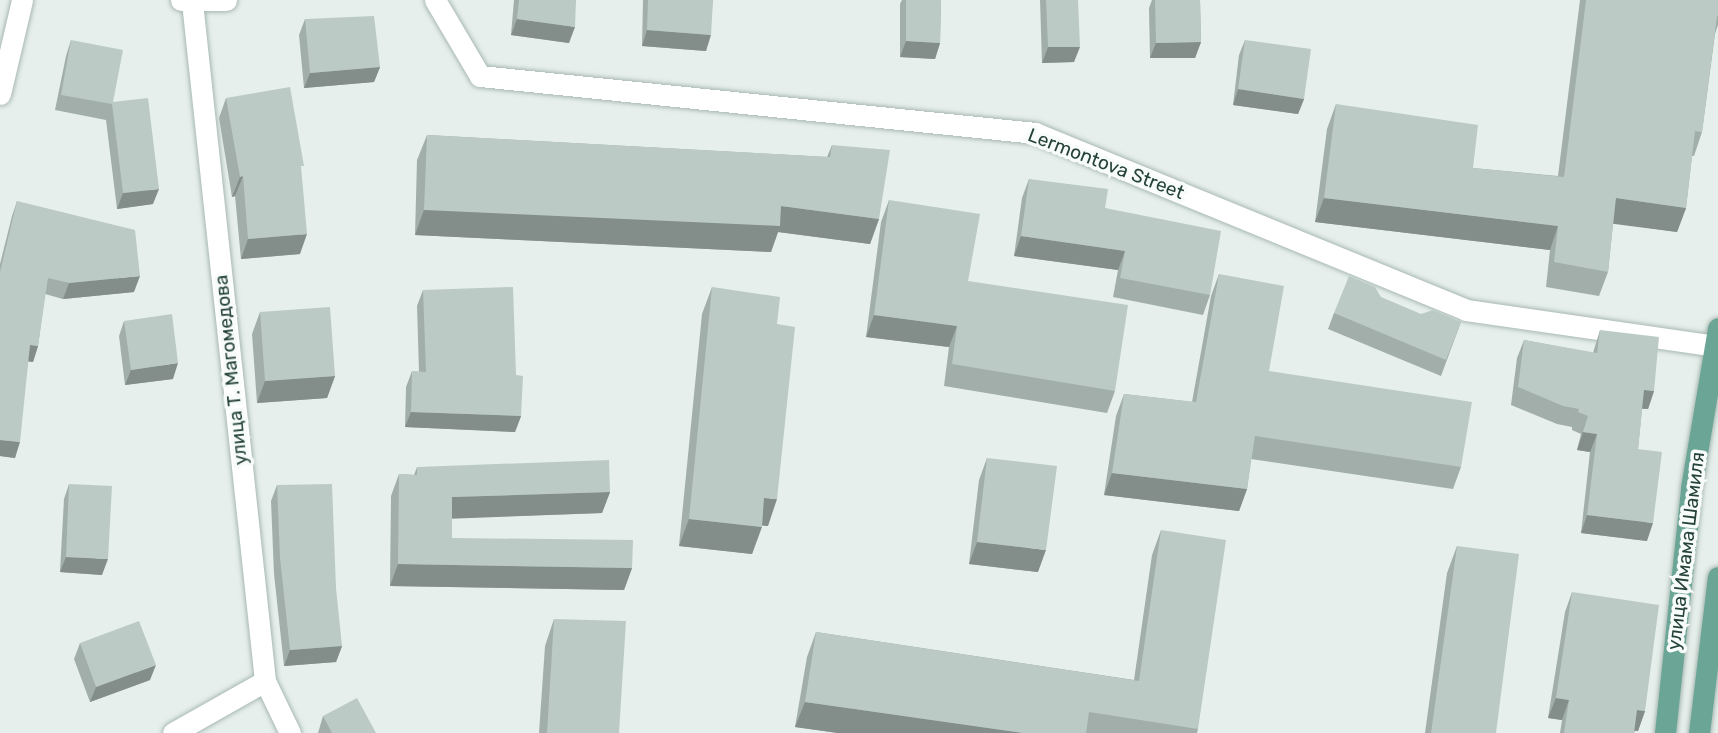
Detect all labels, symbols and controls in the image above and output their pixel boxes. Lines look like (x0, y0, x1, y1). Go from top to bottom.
street label: Lermontova Street (1025, 124, 1187, 204)
street label: улица Т. Магомедова (210, 274, 252, 466)
street label: улица Имама Шамиля (1663, 451, 1709, 651)

